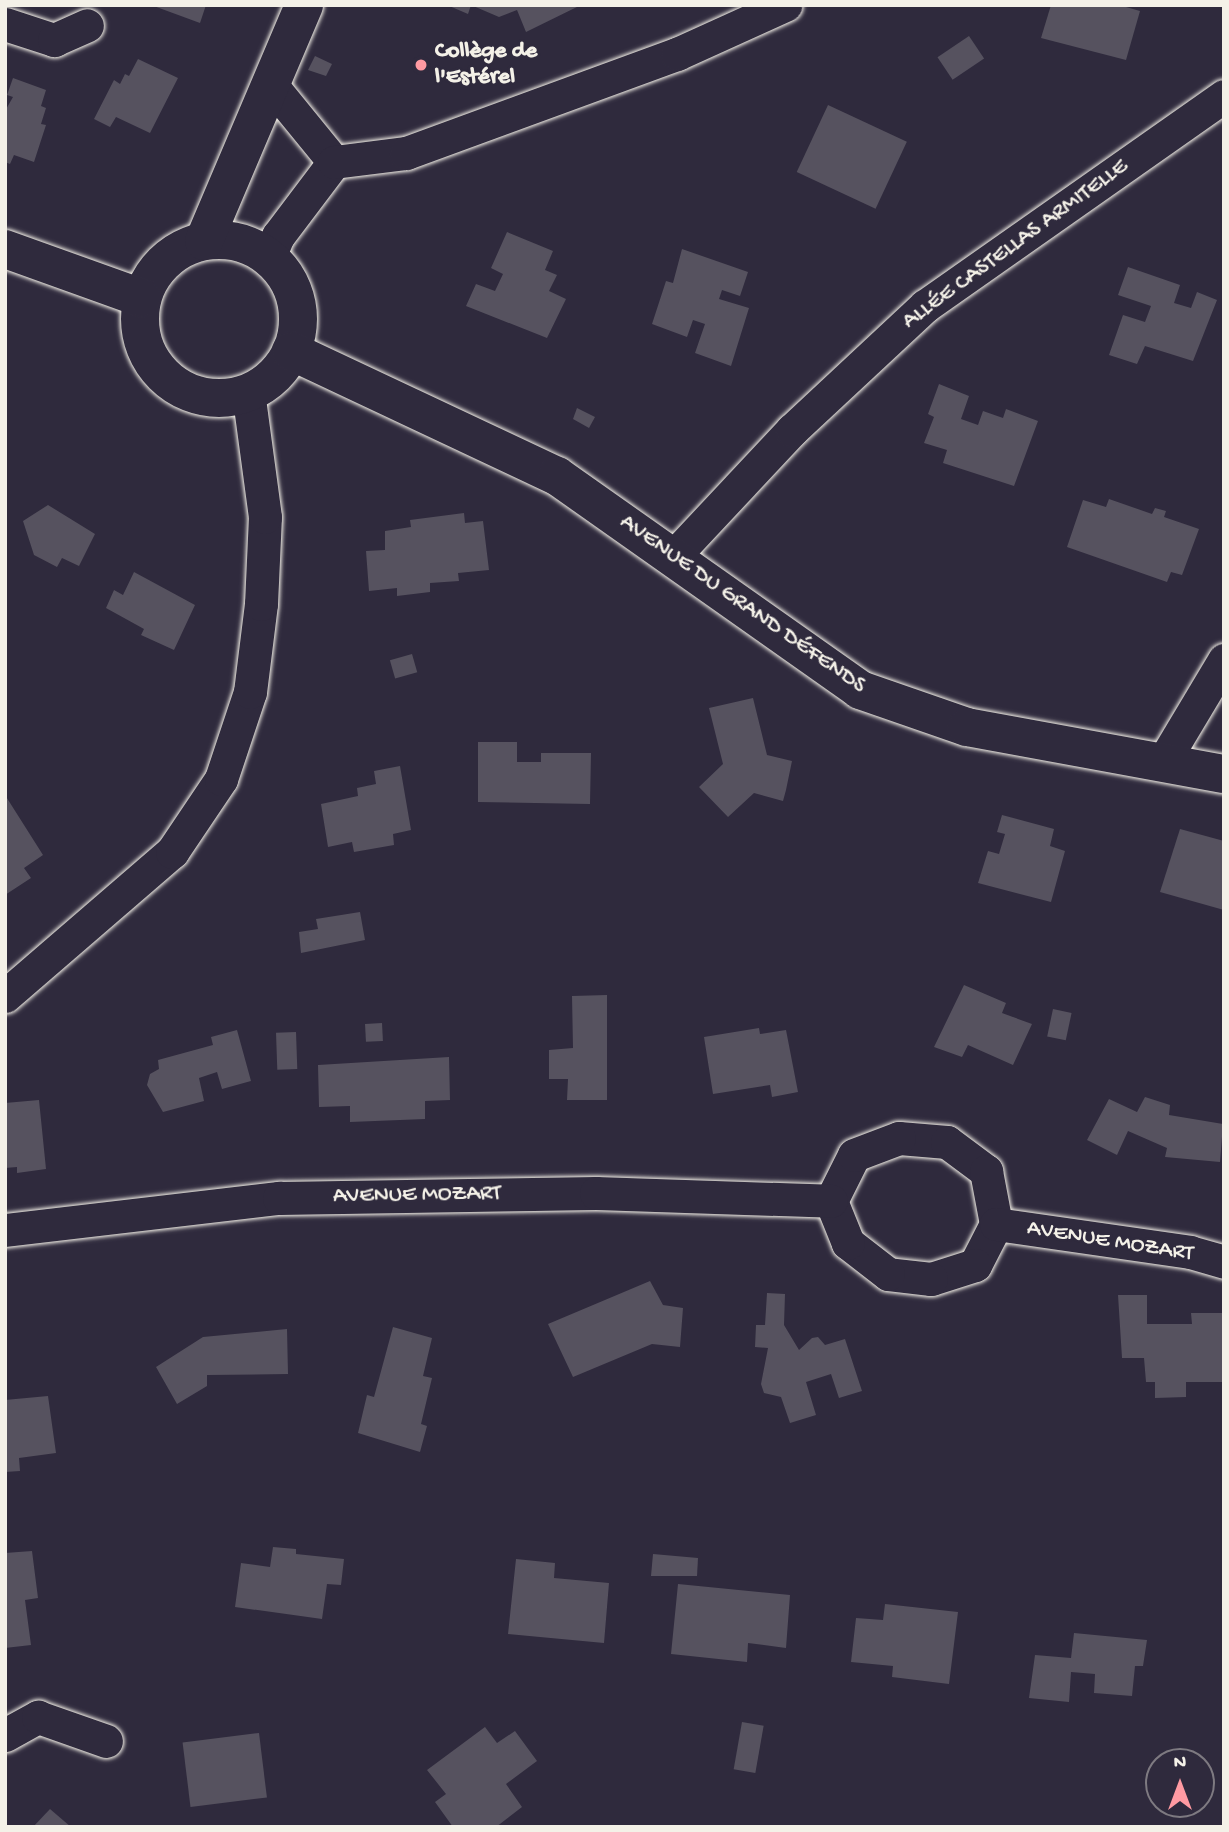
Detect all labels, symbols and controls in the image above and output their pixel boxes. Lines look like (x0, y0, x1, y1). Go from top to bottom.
place label: Collège de l'Estérel (435, 38, 537, 92)
marker: Collège de l'Estérel (413, 57, 429, 73)
street label: ALLÉE CASTELLAS ARMITELLE (898, 154, 1134, 336)
street label: AVENUE DU GRAND DÉFENDS (614, 509, 870, 701)
street label: AVENUE MOZART (333, 1181, 501, 1211)
street label: AVENUE MOZART (1025, 1215, 1195, 1269)
north arrow (1145, 1748, 1215, 1818)
text: N (1174, 1752, 1186, 1775)

